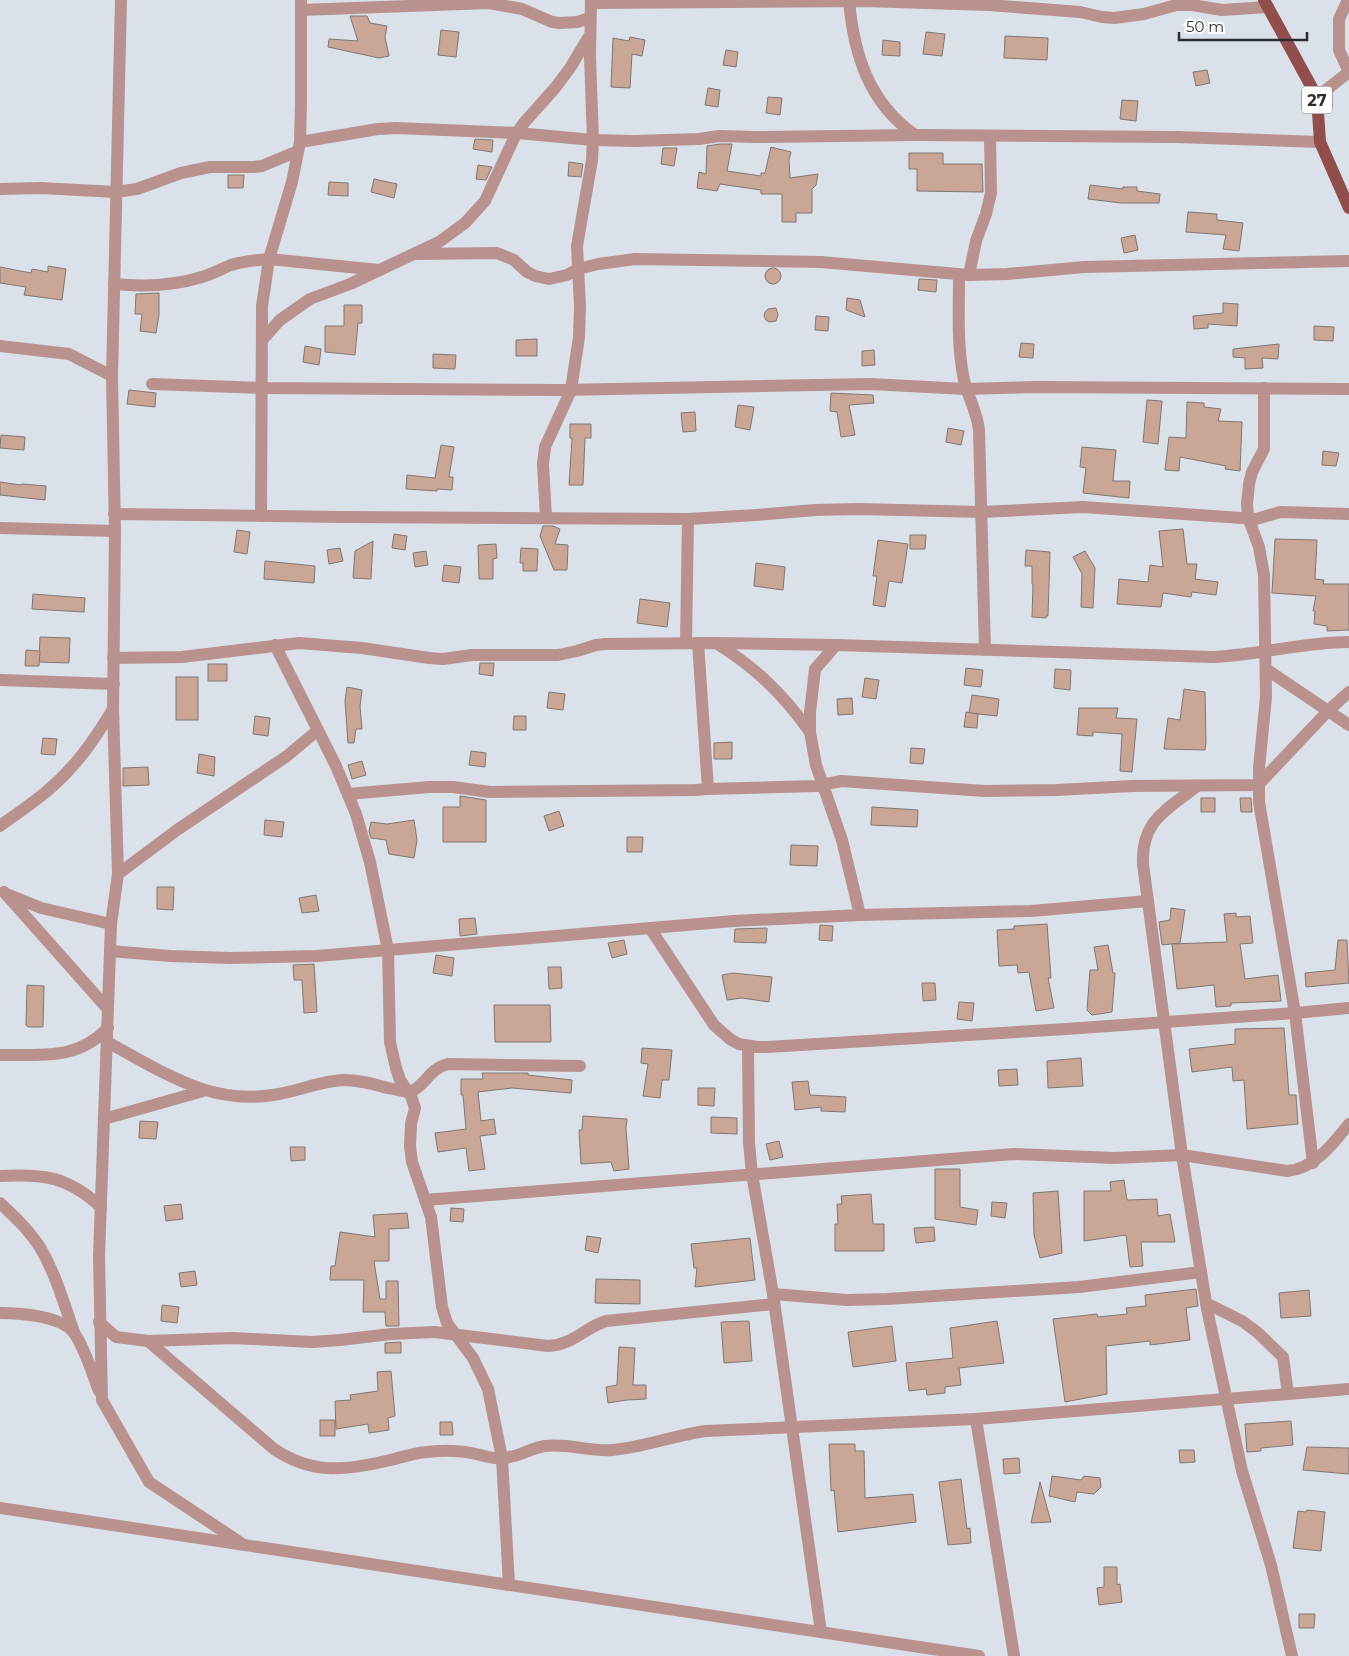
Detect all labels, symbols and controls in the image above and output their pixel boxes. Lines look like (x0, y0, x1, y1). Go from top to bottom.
scale bar (1179, 10, 1306, 42)
text: 50 m (1186, 17, 1224, 36)
road number: 27 (1302, 86, 1332, 114)

